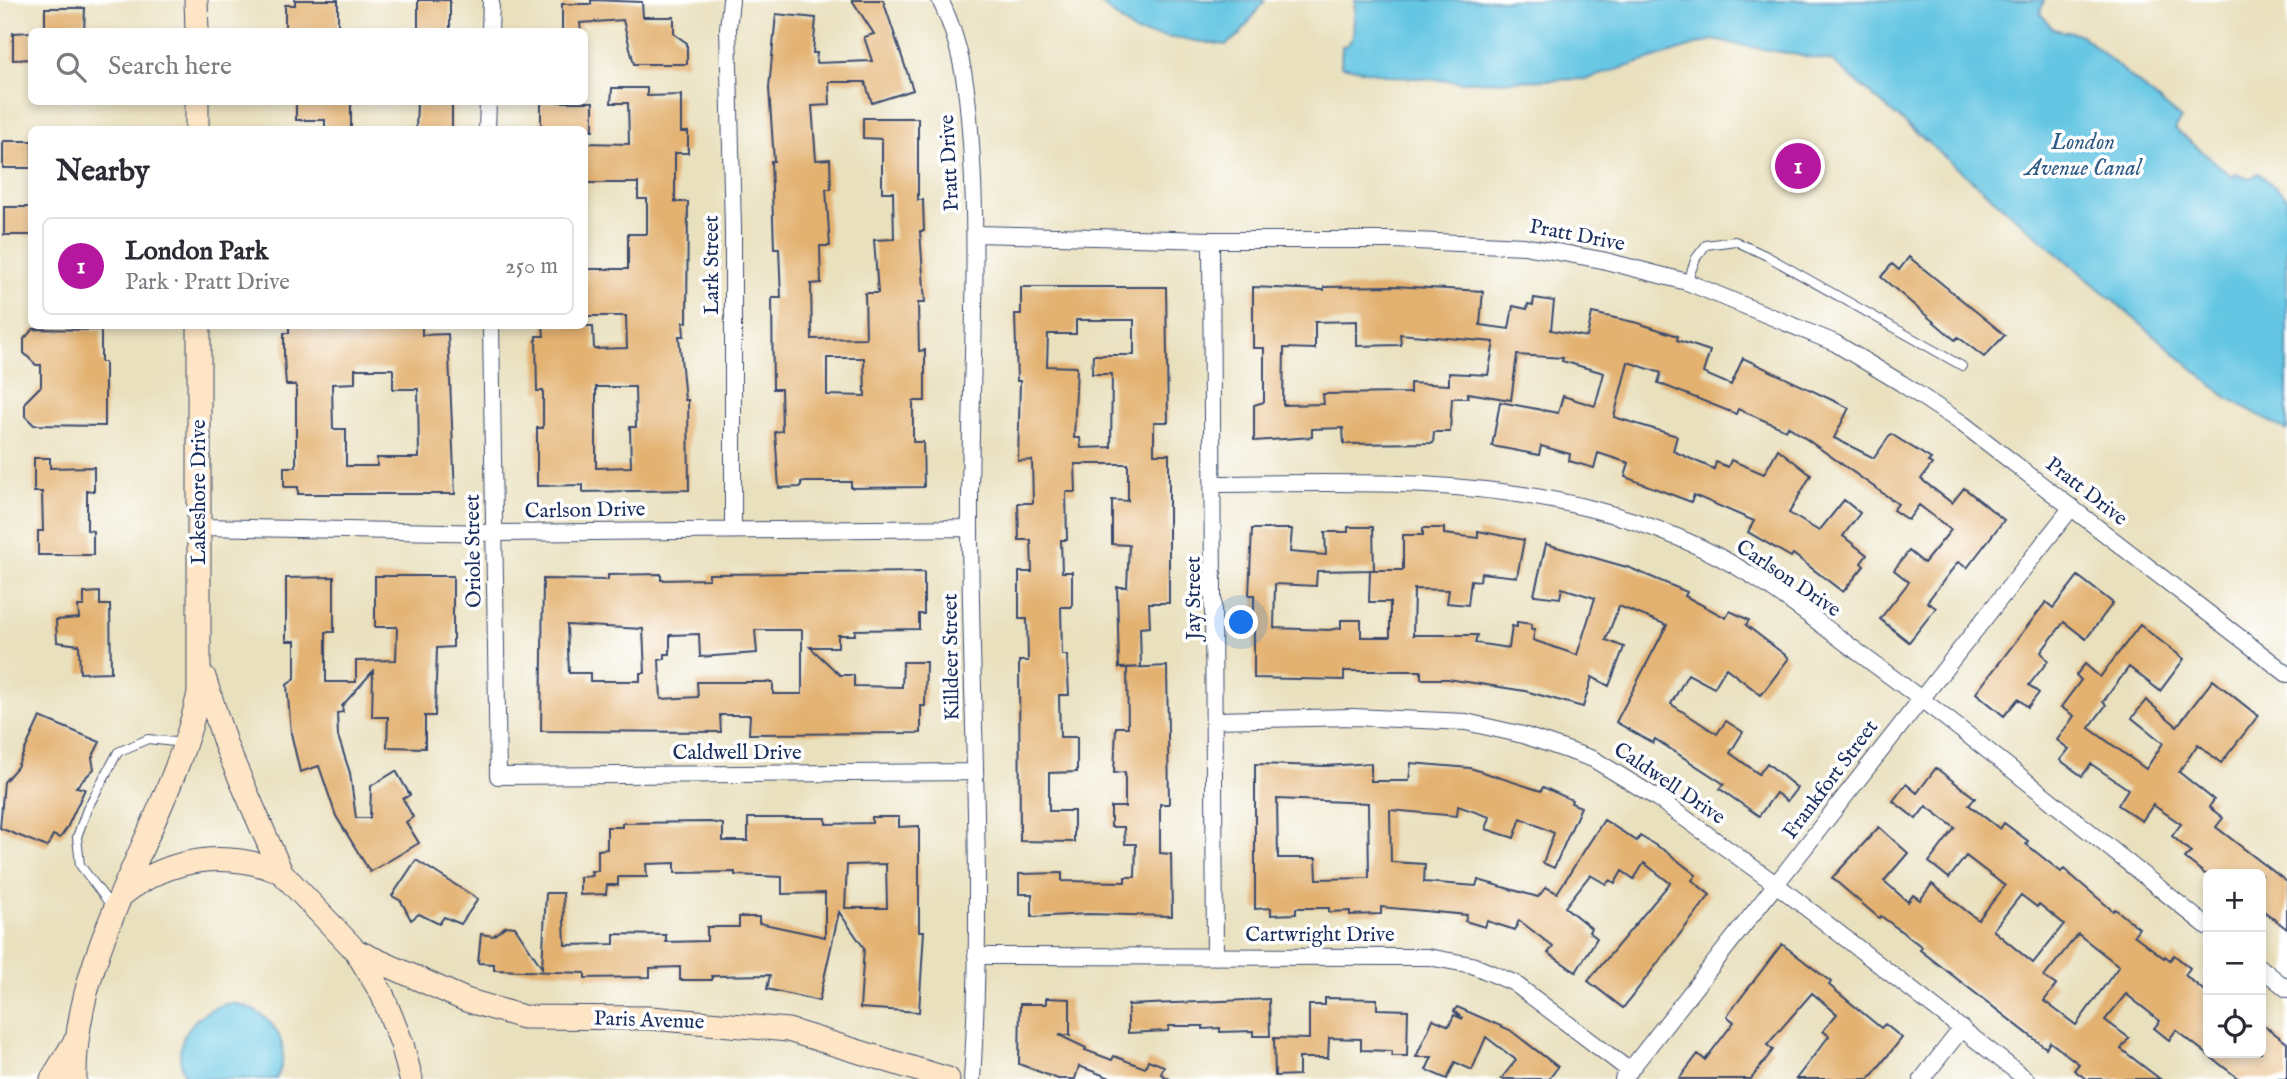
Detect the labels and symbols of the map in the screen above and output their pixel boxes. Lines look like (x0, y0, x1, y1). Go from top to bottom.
street label: Pratt Drive (934, 114, 966, 212)
water label: London Avenue Canal (2023, 128, 2143, 183)
pin: 1 (1775, 140, 1821, 192)
street label: Pratt Drive (1527, 214, 1627, 259)
street label: Lark Street (699, 215, 726, 315)
street label: Lakeshore Drive (186, 419, 213, 565)
street label: Pratt Drive (2040, 452, 2133, 533)
street label: Oriole Street (460, 494, 488, 608)
street label: Carlson Drive (524, 496, 646, 526)
street label: Carlson Drive (1730, 534, 1846, 624)
street label: Jay Street (1181, 556, 1208, 642)
street label: Killdeer Street (937, 593, 967, 721)
your location (1224, 605, 1258, 639)
street label: Frankfort Street (1777, 715, 1885, 845)
street label: Caldwell Drive (1608, 737, 1730, 831)
street label: Caldwell Drive (672, 740, 802, 767)
street label: Cartwright Drive (1245, 922, 1395, 949)
street label: Paris Avenue (593, 1006, 705, 1036)

